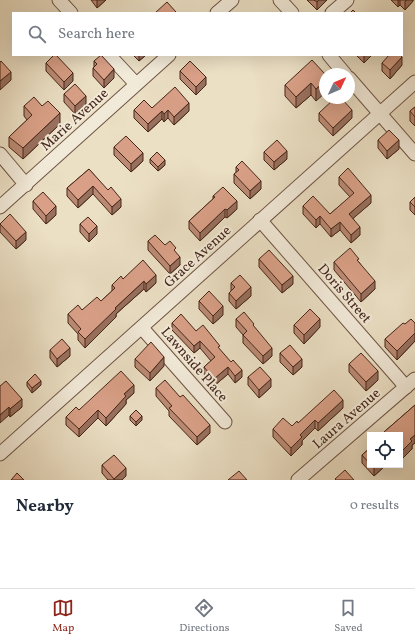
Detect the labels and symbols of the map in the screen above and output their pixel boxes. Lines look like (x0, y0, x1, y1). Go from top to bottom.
north arrow (319, 68, 355, 104)
street label: Marie Avenue (37, 84, 113, 156)
street label: Grace Avenue (160, 222, 236, 292)
street label: Doris Street (313, 260, 375, 328)
street label: Lawnside Place (156, 324, 232, 407)
street label: Laura Avenue (309, 384, 385, 454)

